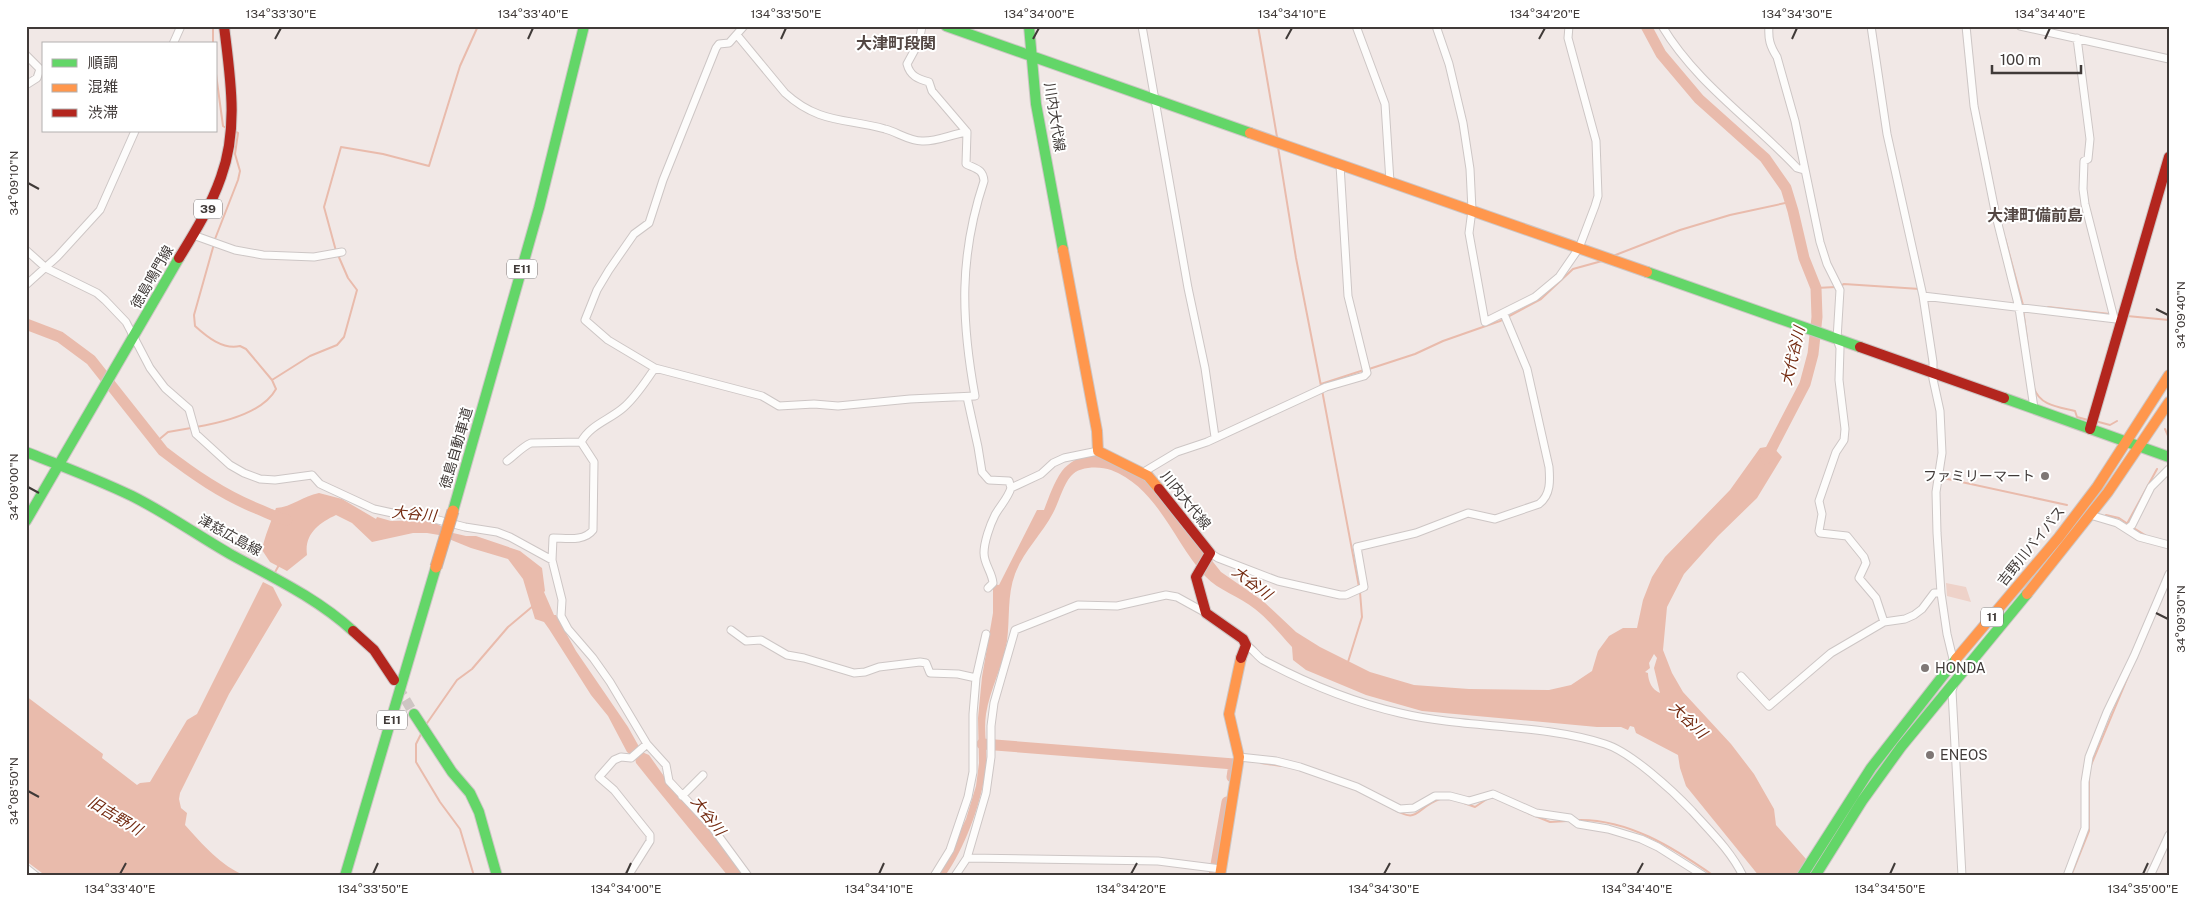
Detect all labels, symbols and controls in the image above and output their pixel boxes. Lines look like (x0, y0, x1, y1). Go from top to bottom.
text: 134°33'30"E (246, 7, 316, 21)
text: 134°33'40"E (498, 7, 568, 21)
text: 134°33'50"E (750, 7, 822, 21)
text: 134°34'00"E (1004, 7, 1074, 21)
text: 134°34'10"E (1258, 7, 1326, 21)
text: 134°34'20"E (1510, 7, 1580, 21)
text: 134°34'30"E (1762, 7, 1832, 21)
text: 134°34'40"E (2014, 7, 2086, 21)
district label: 大津町段関 (856, 34, 936, 53)
legend (42, 42, 218, 132)
scale bar (1992, 42, 2081, 74)
text: 100 m (2000, 51, 2041, 68)
text: 順調 (88, 54, 118, 71)
text: 混雑 (88, 78, 118, 95)
street label: 川内大代線 (1042, 81, 1068, 153)
text: 渋滞 (88, 104, 118, 121)
text: 34°09'10"N (7, 151, 21, 215)
road number: 39 (194, 200, 222, 218)
district label: 大津町備前島 (1987, 206, 2083, 225)
street label: 徳島鳴門線 (128, 243, 176, 311)
road number: E11 (507, 260, 537, 278)
text: 34°09'40"N (2174, 281, 2188, 349)
water label: 大代谷川 (1777, 323, 1808, 387)
street label: 徳島自動車道 (437, 405, 475, 491)
text: 34°09'00"N (7, 453, 21, 521)
street label: 川内大代線 (1158, 468, 1214, 532)
place label: ファミリーマート (1923, 468, 2035, 484)
marker: ファミリーマート (2039, 470, 2051, 482)
water label: 大谷川 (391, 503, 439, 524)
street label: 吉野川バイパス (1994, 503, 2068, 589)
street label: 津慈広島線 (196, 511, 264, 559)
water label: 大谷川 (1229, 562, 1277, 604)
text: 34°09'30"N (2174, 585, 2188, 653)
road number: 11 (1981, 608, 2003, 626)
place label: HONDA (1935, 660, 1986, 676)
marker: HONDA (1919, 662, 1931, 674)
water label: 大谷川 (1666, 698, 1712, 743)
road number: E11 (377, 710, 407, 730)
place label: ENEOS (1940, 747, 1988, 763)
marker: ENEOS (1924, 749, 1936, 761)
text: 34°08'50"N (7, 757, 21, 825)
water label: 旧吉野川 (85, 793, 147, 839)
water label: 大谷川 (688, 793, 730, 840)
text: 134°33'40"E (85, 882, 155, 896)
text: 134°33'50"E (337, 882, 409, 896)
text: 134°34'00"E (591, 882, 661, 896)
text: 134°34'10"E (845, 882, 913, 896)
text: 134°34'20"E (1096, 882, 1166, 896)
text: 134°34'30"E (1349, 882, 1419, 896)
text: 134°34'40"E (1601, 882, 1673, 896)
text: 134°34'50"E (1854, 882, 1926, 896)
text: 134°35'00"E (2108, 882, 2178, 896)

